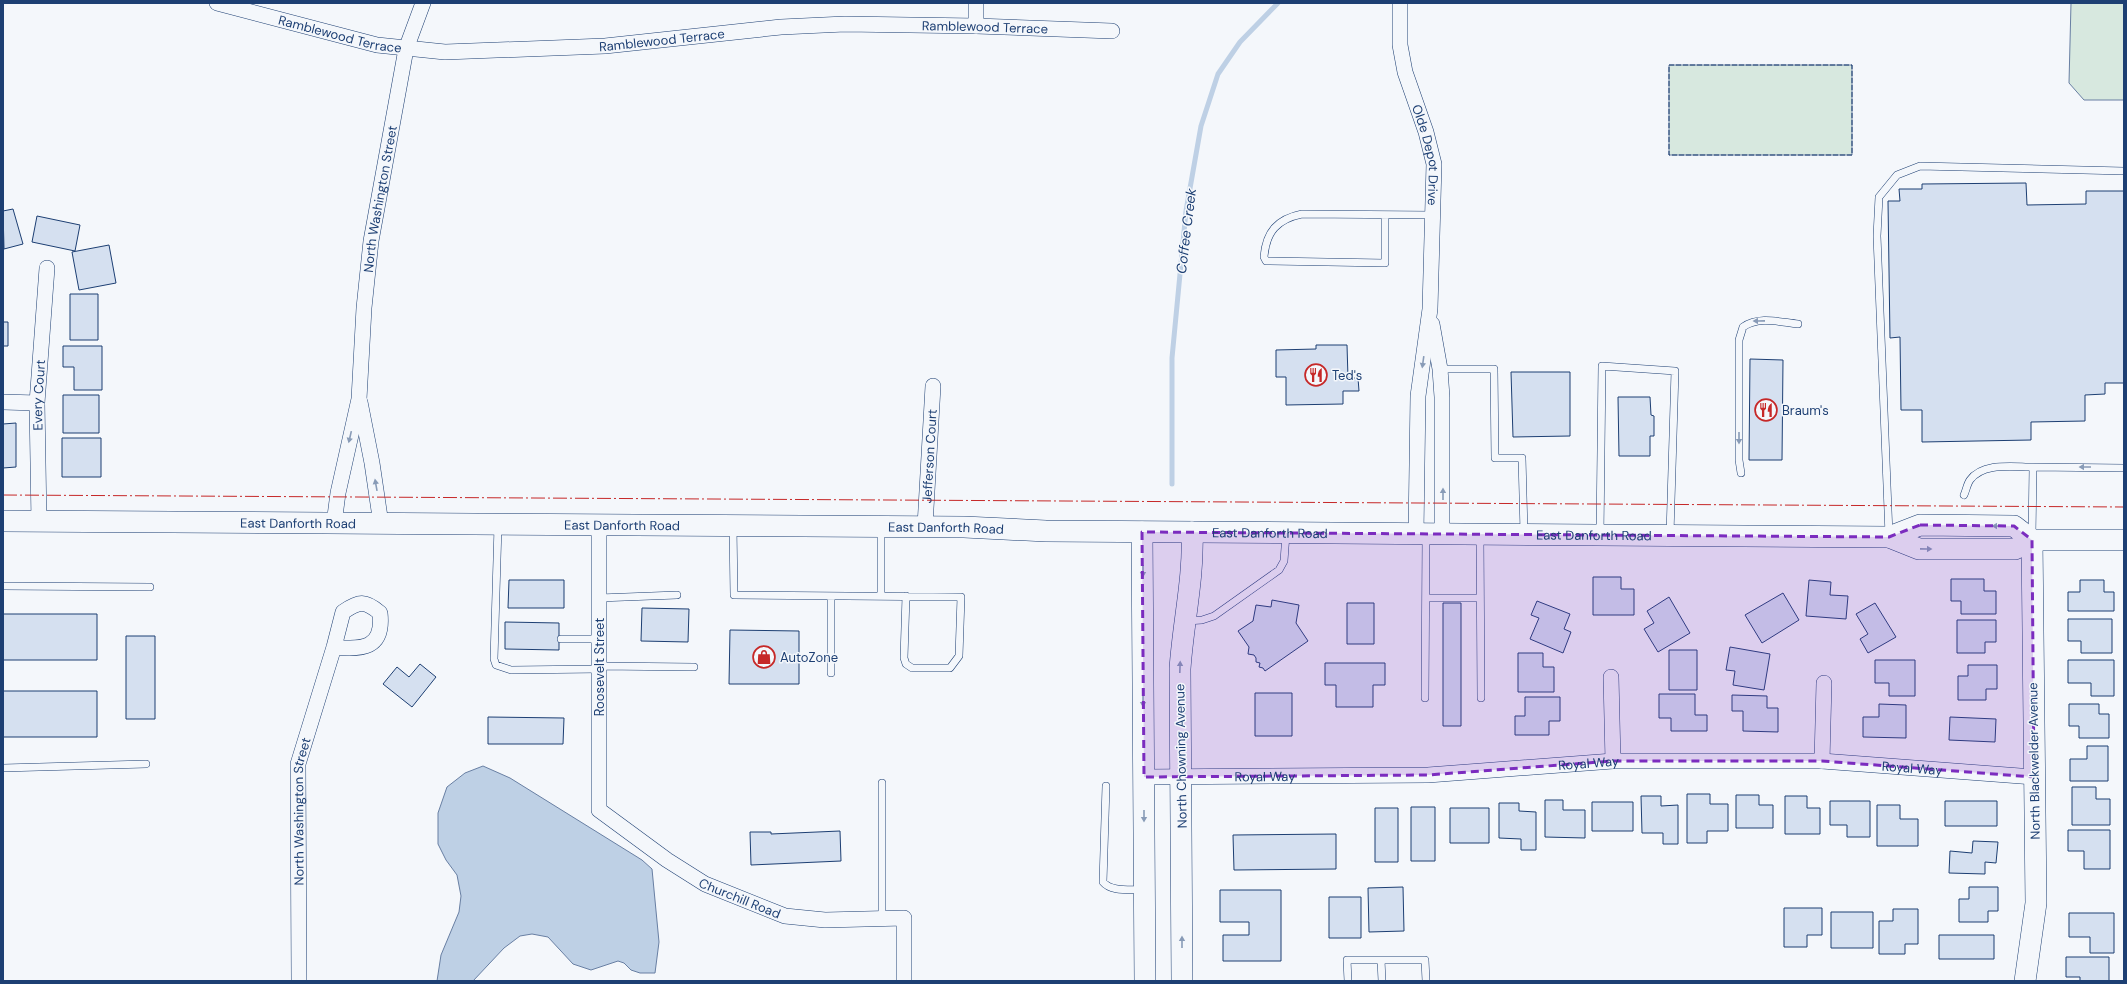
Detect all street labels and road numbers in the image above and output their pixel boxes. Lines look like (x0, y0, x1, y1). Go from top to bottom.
street label: Ramblewood Terrace (277, 11, 402, 56)
street label: Ramblewood Terrace (922, 17, 1048, 37)
street label: Ramblewood Terrace (599, 25, 725, 55)
street label: Olde Depot Drive (1409, 102, 1443, 206)
street label: North Washington Street (359, 124, 400, 273)
street label: Every Court (28, 359, 49, 431)
street label: Jefferson Court (918, 409, 940, 504)
street label: East Danforth Road (240, 514, 356, 532)
street label: East Danforth Road (564, 516, 680, 534)
street label: East Danforth Road (888, 518, 1004, 537)
street label: East Danforth Road (1212, 524, 1328, 542)
street label: East Danforth Road (1536, 526, 1652, 544)
street label: Roosevelt Street (591, 618, 608, 716)
street label: North Blackwelder Avenue (2024, 682, 2044, 840)
street label: North Chowning Avenue (1171, 684, 1191, 828)
street label: North Washington Street (289, 735, 314, 886)
street label: Royal Way (1558, 753, 1619, 774)
street label: Royal Way (1881, 757, 1943, 779)
street label: Royal Way (1234, 767, 1296, 785)
street label: Churchill Road (696, 874, 783, 922)

